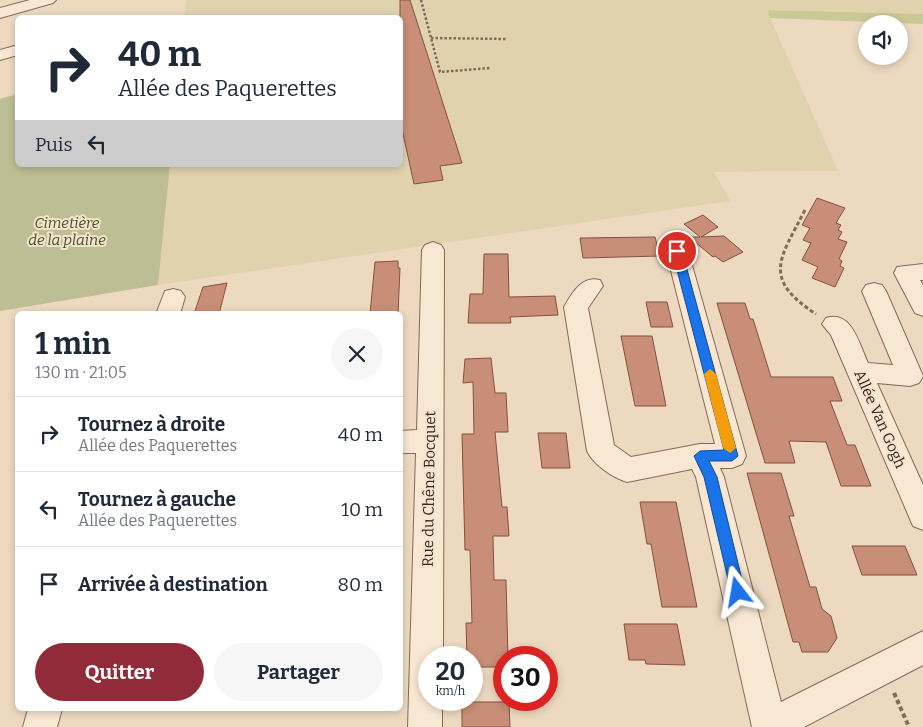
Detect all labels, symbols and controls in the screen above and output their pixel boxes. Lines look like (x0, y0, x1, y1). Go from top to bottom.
map controls (858, 15, 908, 65)
button: sound (858, 15, 908, 65)
text: 40 m (118, 33, 201, 75)
icon: right (35, 35, 100, 100)
text: Allée des Paquerettes (118, 75, 337, 102)
icon: left (83, 130, 111, 158)
text: Puis (35, 133, 73, 156)
park label: Cimetière de la plaine (28, 214, 106, 249)
pin (656, 230, 698, 272)
icon: arrive (663, 237, 691, 265)
text: 1 min (35, 326, 111, 362)
button: close (331, 328, 383, 380)
text: 130 m · 21:05 (35, 363, 127, 382)
street label: Allée Van Gogh (850, 367, 910, 471)
street label: Rue du Chêne Bocquet (419, 410, 439, 567)
text: Tournez à droite (78, 413, 225, 436)
icon: right (35, 420, 63, 448)
text: 40 m (338, 423, 383, 446)
text: Allée des Paquerettes (78, 436, 237, 455)
text: Tournez à gauche (78, 488, 236, 511)
icon: left (35, 495, 63, 523)
text: 10 m (341, 498, 383, 521)
text: Allée des Paquerettes (78, 511, 237, 530)
position arrow (711, 565, 763, 617)
icon: arrive (35, 570, 63, 598)
text: Arrivée à destination (78, 573, 268, 596)
text: 80 m (337, 573, 383, 596)
button: Quitter (35, 643, 204, 701)
button: Partager (214, 643, 383, 701)
speed limit sign: 30 (493, 646, 558, 711)
text: 20 (436, 657, 465, 687)
text: km/h (436, 684, 465, 698)

